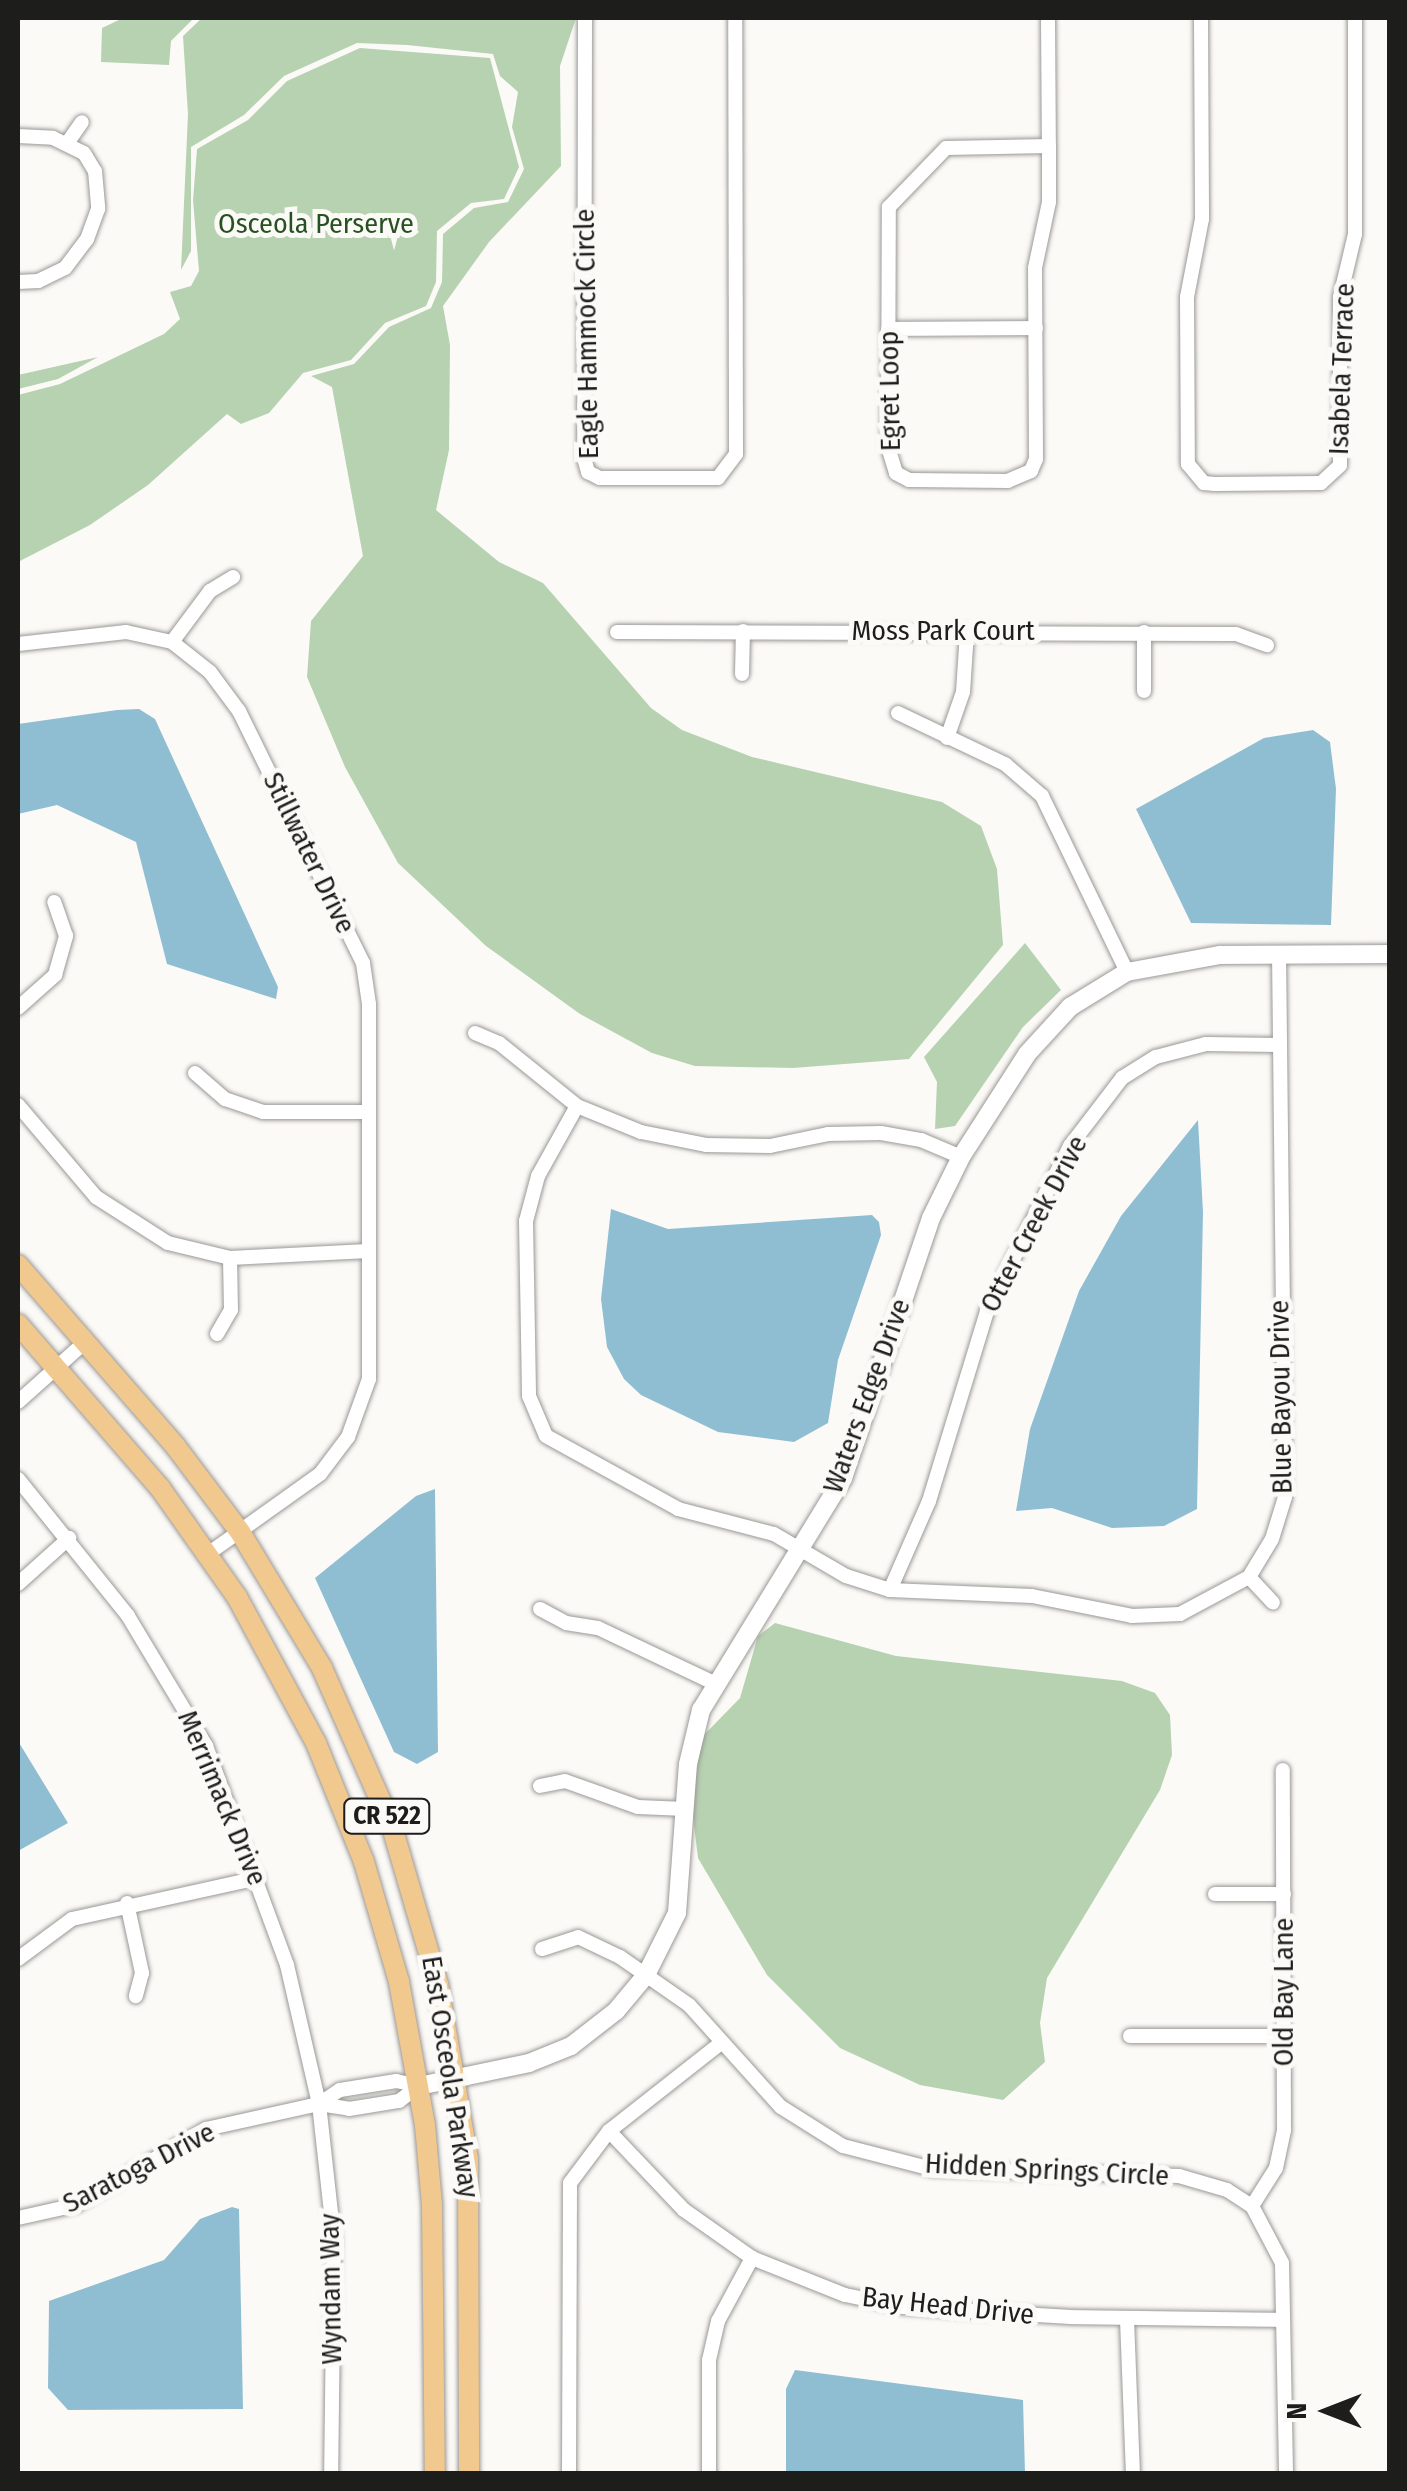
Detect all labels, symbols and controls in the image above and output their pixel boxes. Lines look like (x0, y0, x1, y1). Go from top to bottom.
park label: Osceola Perserve (218, 207, 414, 241)
street label: Eagle Hammock Circle (568, 208, 606, 460)
street label: Isabela Terrace (1322, 282, 1362, 456)
street label: Egret Loop (872, 331, 908, 451)
street label: Moss Park Court (851, 614, 1035, 648)
street label: Stillwater Drive (256, 767, 362, 939)
street label: Otter Creek Drive (973, 1130, 1095, 1318)
street label: Waters Edge Drive (816, 1294, 918, 1498)
street label: Blue Bayou Drive (1263, 1300, 1299, 1494)
street label: Merrimack Drive (170, 1706, 274, 1890)
road number: CR 522 (342, 1796, 432, 1836)
street label: Old Bay Lane (1267, 1918, 1301, 2066)
street label: East Osceola Parkway (414, 1954, 486, 2200)
street label: Saratoga Drive (57, 2115, 221, 2221)
street label: Hidden Springs Circle (924, 2147, 1170, 2193)
street label: Wyndam Way (313, 2213, 349, 2365)
street label: Bay Head Drive (860, 2280, 1036, 2332)
north arrow (1277, 2361, 1377, 2461)
text: N (1280, 2403, 1313, 2419)

